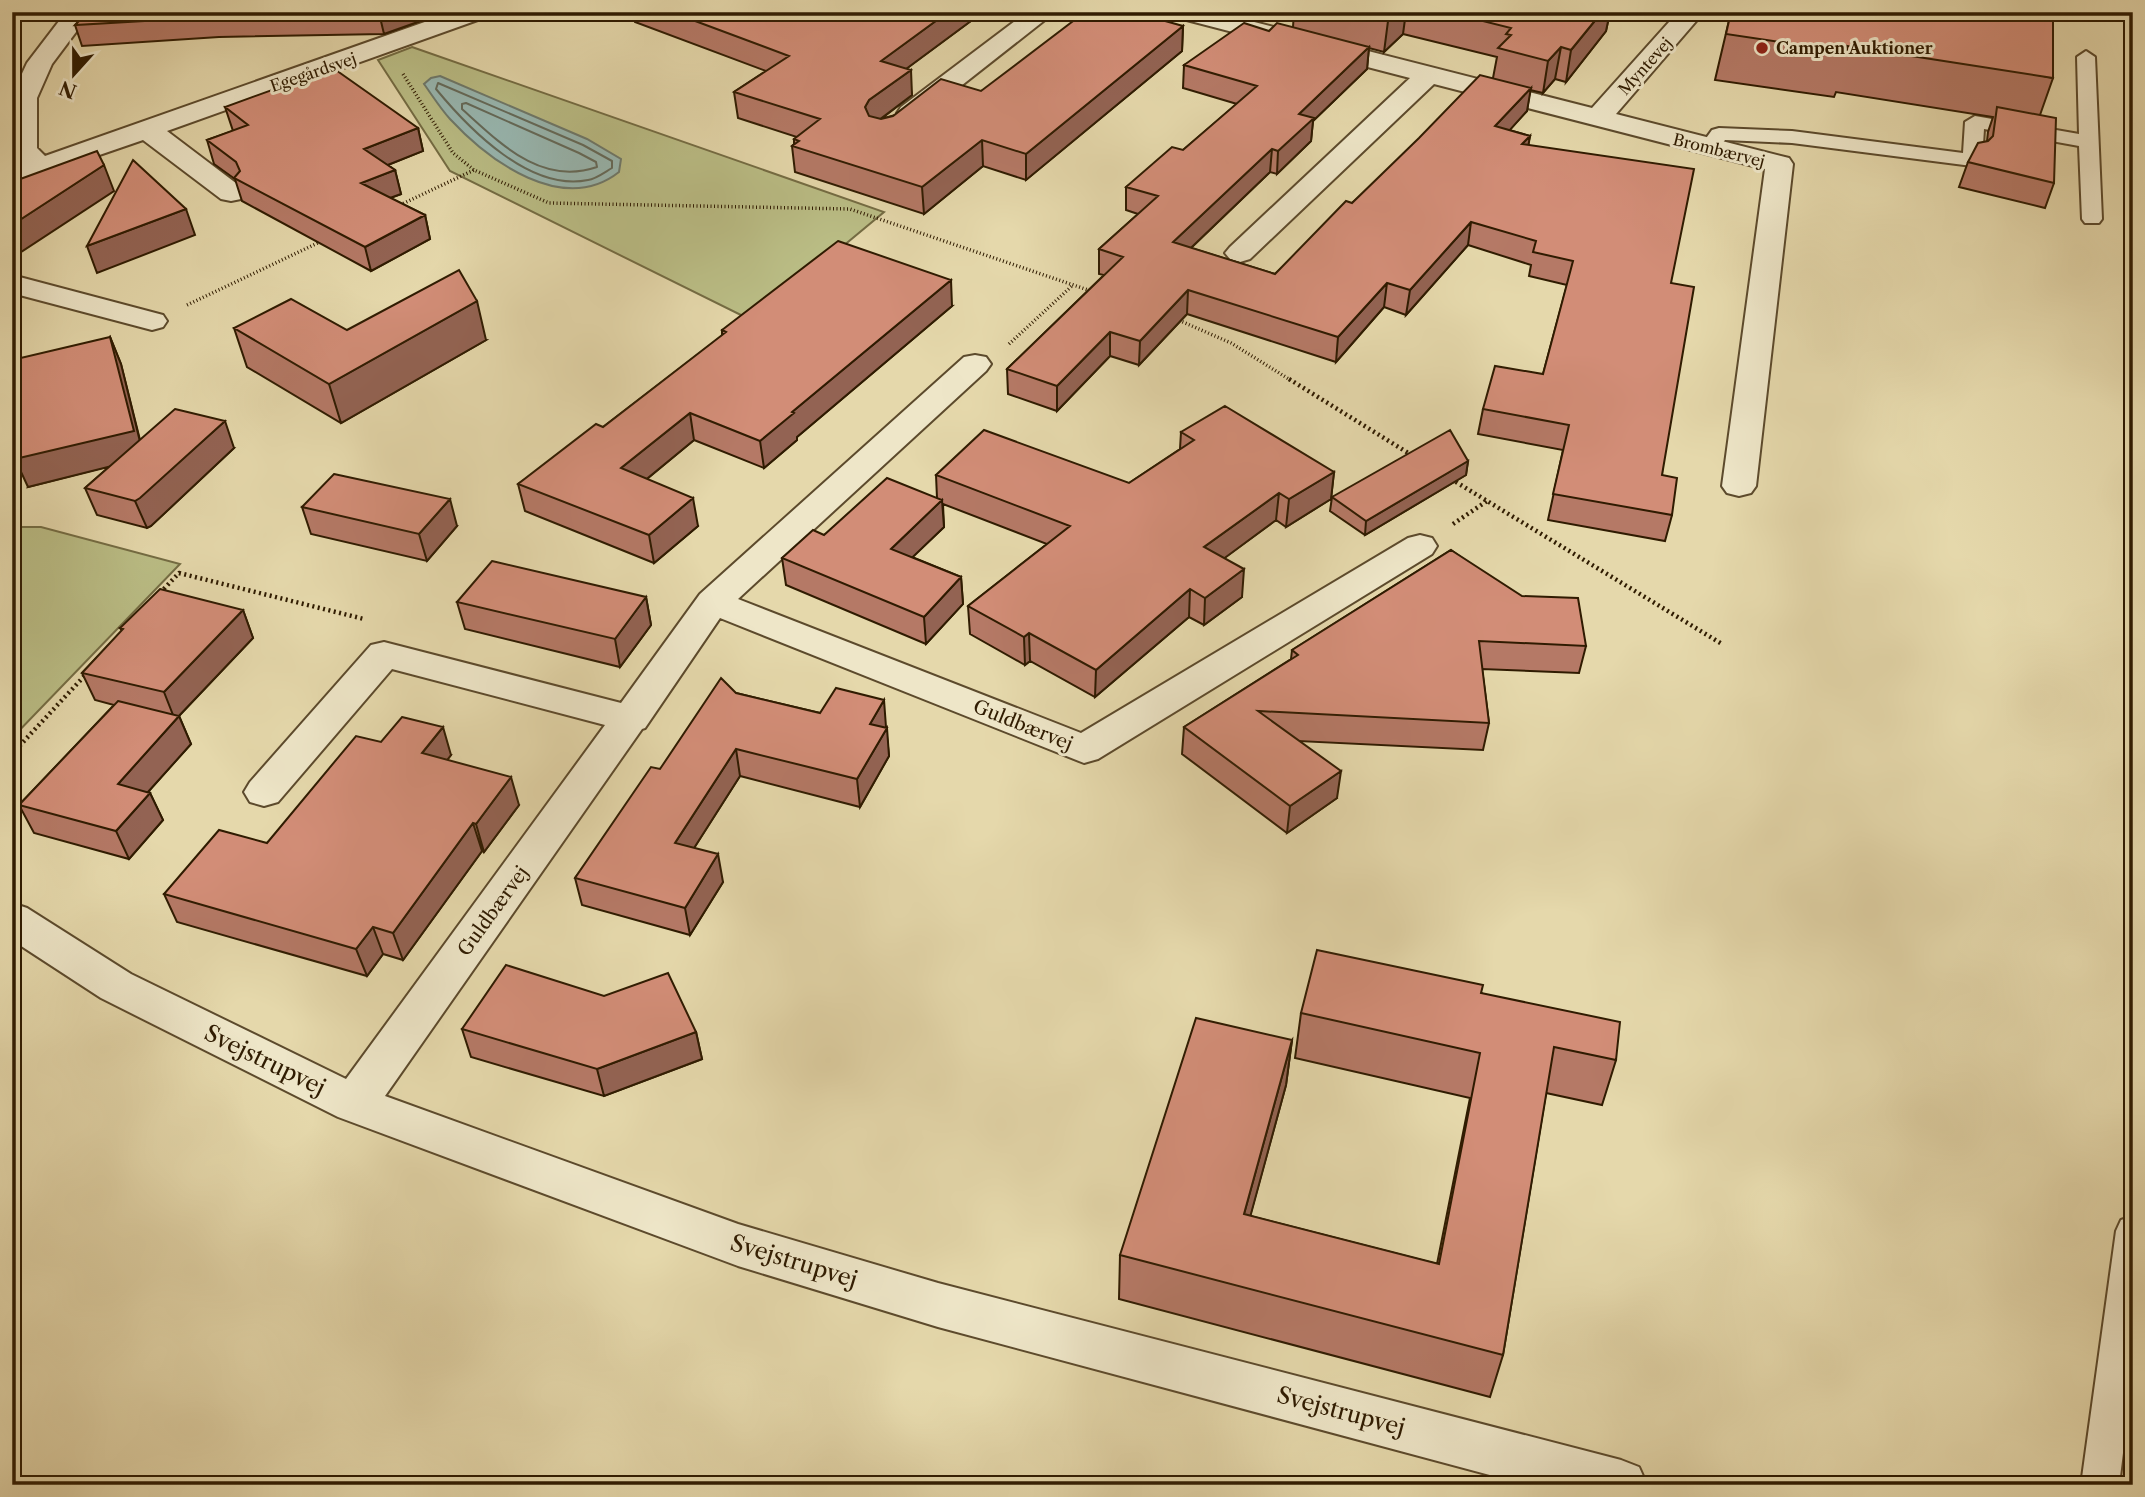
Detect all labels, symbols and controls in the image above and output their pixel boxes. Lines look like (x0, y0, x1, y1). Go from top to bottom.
street label: Myntevej (1614, 33, 1676, 99)
north arrow (38, 38, 108, 108)
place label: Campen Auktioner (1776, 38, 1933, 58)
marker: Campen Auktioner (1754, 40, 1770, 56)
street label: Egegårdsvej (267, 48, 359, 96)
text: N (56, 76, 80, 103)
street label: Brombærvej (1671, 129, 1767, 171)
street label: Guldbærvej (970, 695, 1076, 755)
street label: Guldbærvej (453, 862, 533, 960)
street label: Svejstrupvej (200, 1019, 330, 1101)
street label: Svejstrupvej (727, 1228, 861, 1294)
street label: Svejstrupvej (1274, 1380, 1408, 1442)

